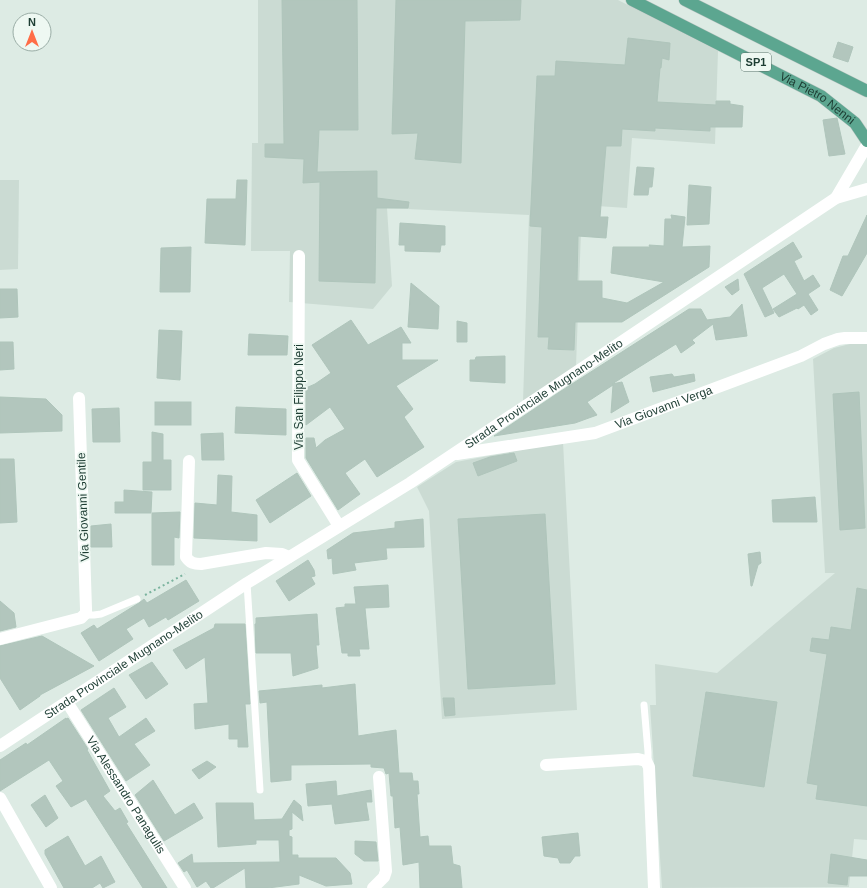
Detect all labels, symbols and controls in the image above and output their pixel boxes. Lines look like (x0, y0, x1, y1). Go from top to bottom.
north arrow (12, 12, 52, 52)
text: N (28, 16, 36, 28)
road number: SP1 (741, 53, 771, 71)
street label: Via Pietro Nenni (777, 69, 858, 127)
street label: Strada Provinciale Mugnano-Melito (462, 336, 626, 451)
street label: Via San Filippo Neri (292, 344, 306, 450)
street label: Via Giovanni Verga (613, 383, 715, 432)
street label: Via Giovanni Gentile (74, 452, 92, 562)
street label: Strada Provinciale Mugnano-Melito (42, 607, 206, 722)
street label: Via Alessandro Panagulis (84, 734, 168, 856)

